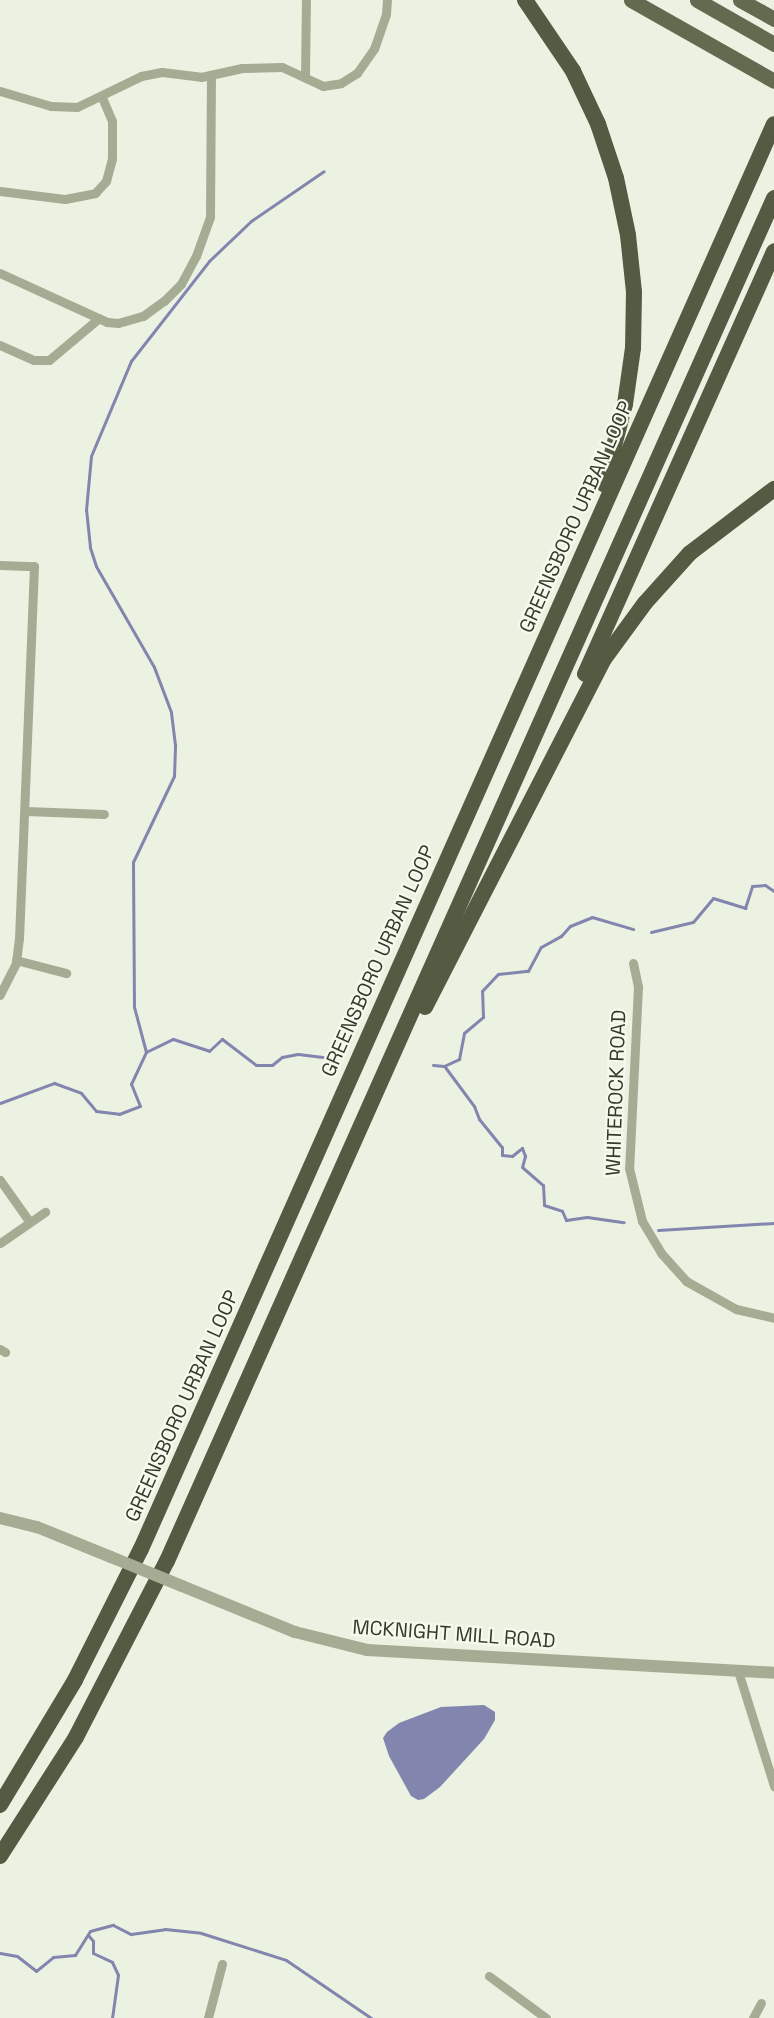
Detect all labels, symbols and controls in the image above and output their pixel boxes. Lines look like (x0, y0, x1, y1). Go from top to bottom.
street label: GREENSBORO URBAN LOOP (514, 397, 638, 637)
street label: GREENSBORO URBAN LOOP (316, 841, 440, 1081)
street label: WHITEROCK ROAD (601, 1009, 631, 1177)
street label: GREENSBORO URBAN LOOP (120, 1286, 244, 1526)
street label: MCKNIGHT MILL ROAD (351, 1615, 557, 1653)

